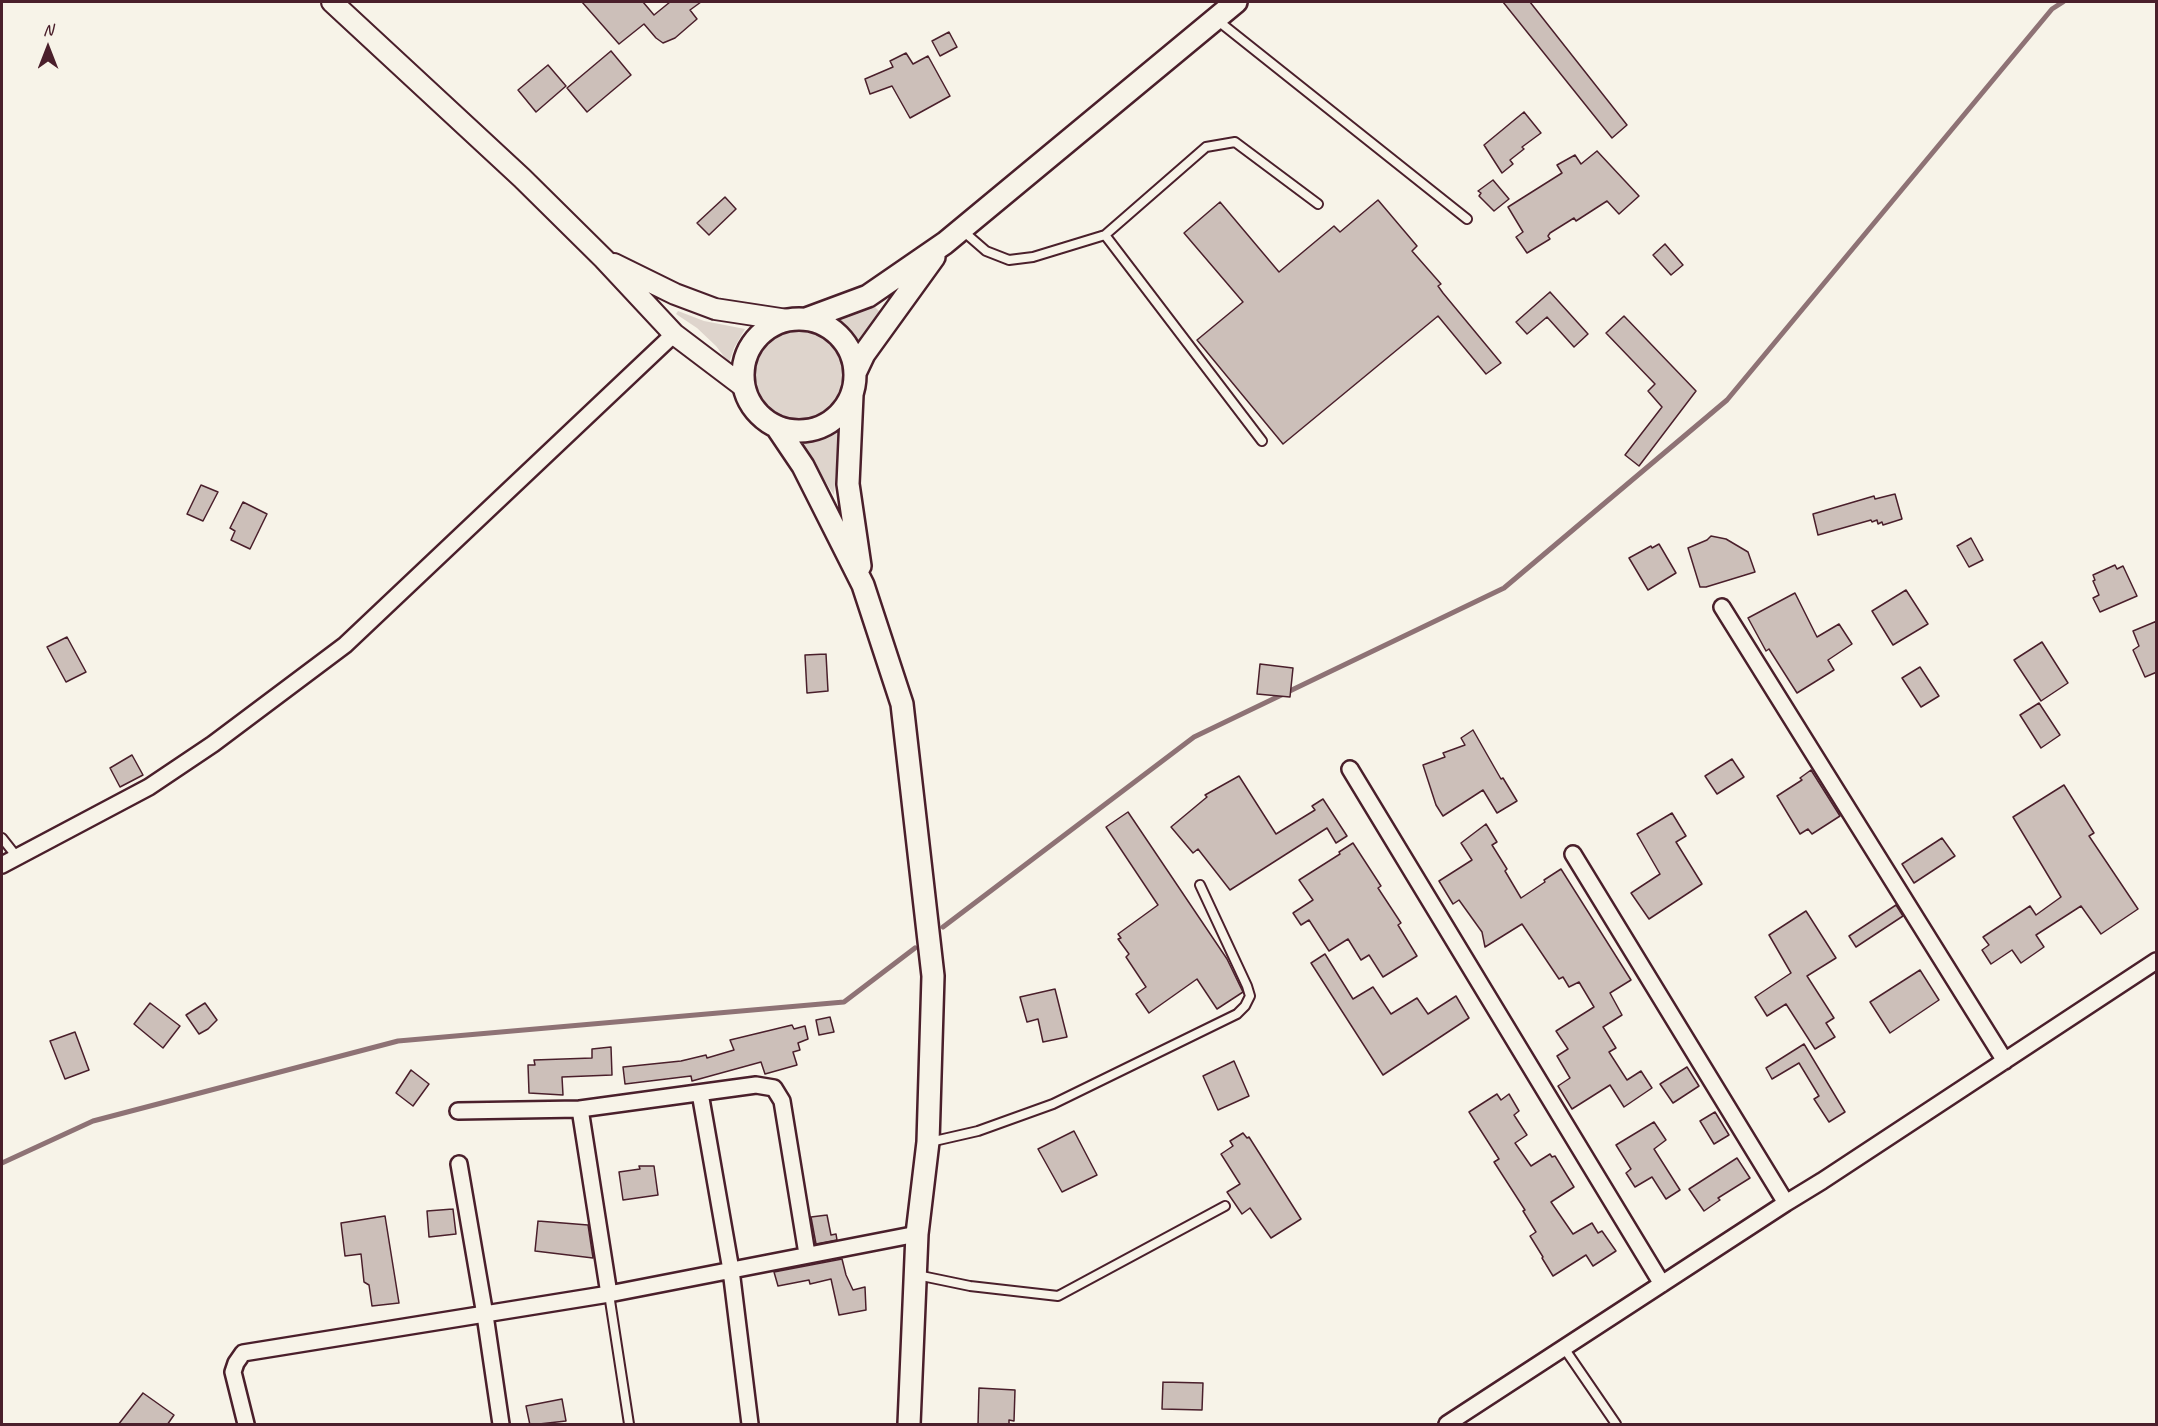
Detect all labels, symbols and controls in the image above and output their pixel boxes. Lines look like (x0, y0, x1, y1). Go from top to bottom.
north arrow (18, 18, 78, 78)
text: N (43, 20, 53, 40)

